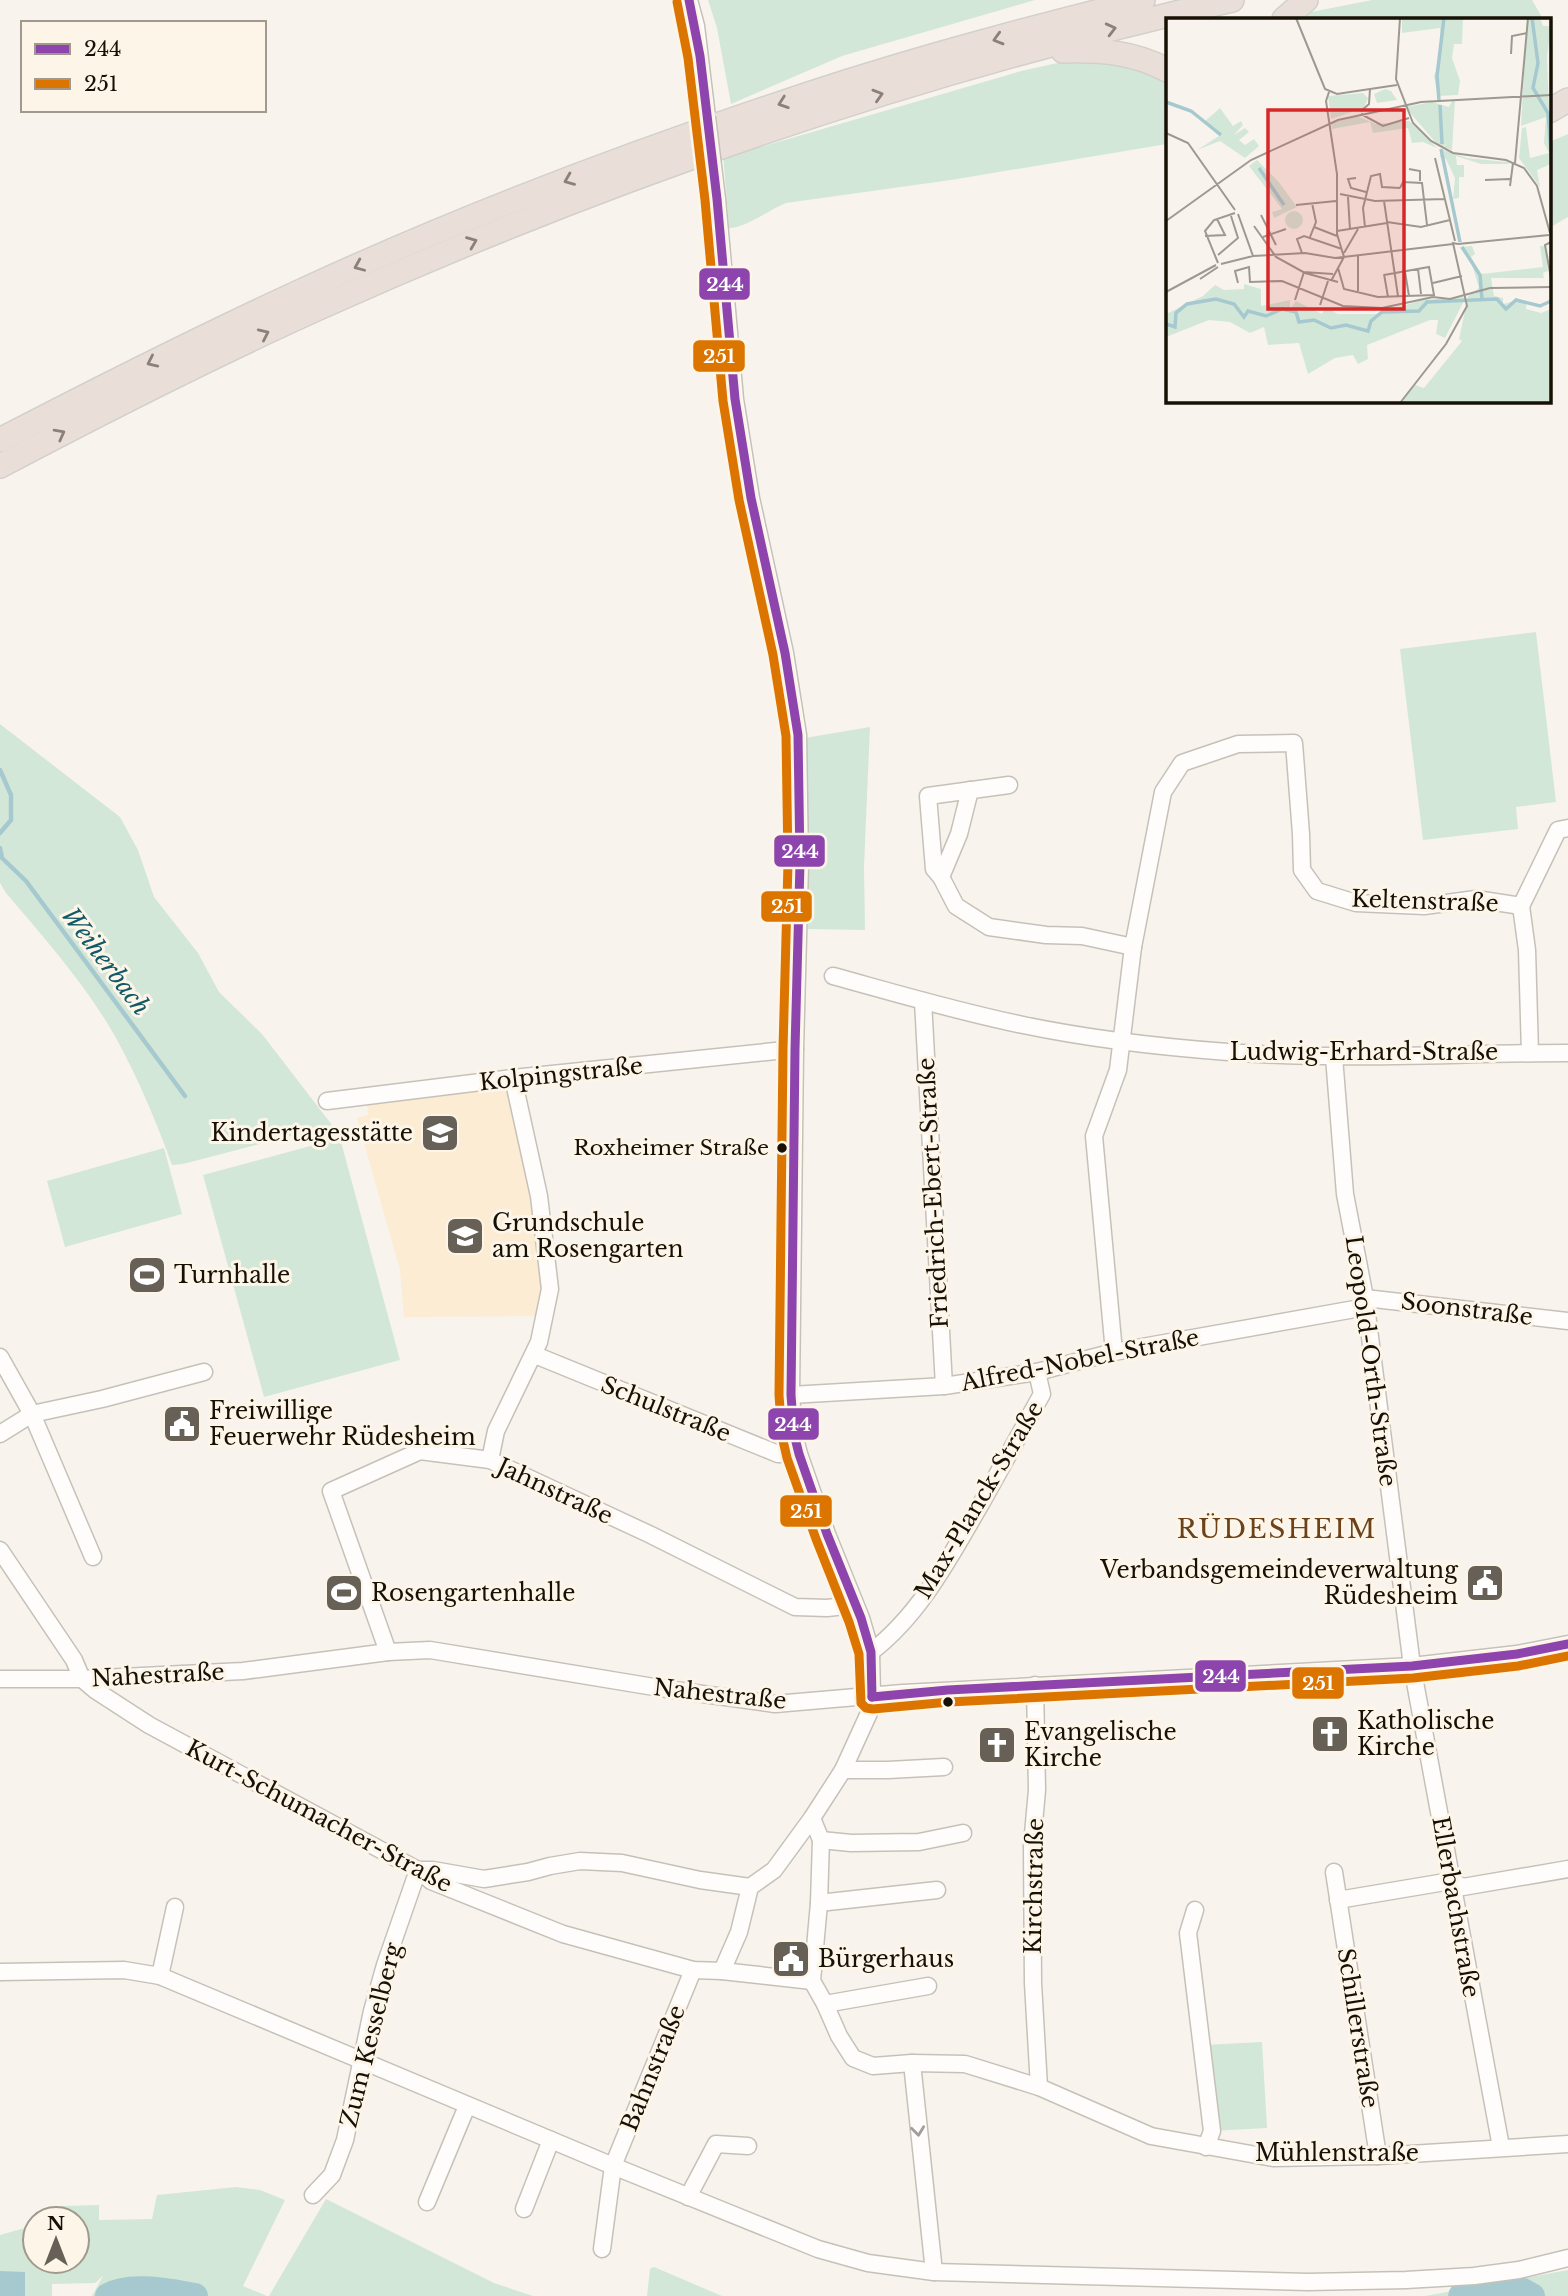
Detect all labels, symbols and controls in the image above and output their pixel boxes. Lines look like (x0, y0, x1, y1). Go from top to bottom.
inset map (1166, 18, 1550, 402)
legend (21, 21, 266, 112)
one-way arrow (1105, 23, 1117, 37)
one-way arrow (993, 30, 1005, 45)
text: 244 (84, 36, 122, 62)
text: 251 (84, 71, 118, 97)
one-way arrow (872, 88, 884, 103)
one-way arrow (778, 95, 790, 109)
one-way arrow (564, 171, 576, 185)
one-way arrow (466, 236, 478, 250)
one-way arrow (353, 258, 366, 272)
line badge: 244 (698, 267, 751, 301)
text: 244 (706, 273, 744, 296)
one-way arrow (257, 328, 269, 342)
line badge: 251 (692, 339, 746, 373)
text: 251 (703, 345, 735, 368)
one-way arrow (147, 354, 159, 368)
one-way arrow (53, 429, 66, 443)
line badge: 244 (773, 834, 826, 868)
text: 244 (781, 840, 819, 863)
street label: Keltenstraße (1351, 884, 1499, 918)
line badge: 251 (760, 890, 813, 923)
text: 251 (771, 895, 803, 918)
water label: Weiherbach (56, 901, 156, 1021)
street label: Ludwig-Erhard-Straße (1230, 1038, 1498, 1066)
street label: Kolpingstraße (478, 1051, 644, 1097)
street label: Friedrich-Ebert-Straße (912, 1057, 954, 1329)
school or university icon: Kindertagesstätte (419, 1112, 461, 1154)
place label: Kindertagesstätte (211, 1119, 413, 1147)
place label: Roxheimer Straße (574, 1135, 769, 1161)
marker: Roxheimer Straße (775, 1141, 789, 1155)
place label: Grundschule am Rosengarten (492, 1209, 684, 1263)
school or university icon: Grundschule am Rosengarten (444, 1215, 486, 1257)
street label: Leopold-Orth-Straße (1340, 1234, 1402, 1488)
sports icon: Turnhalle (126, 1254, 168, 1296)
place label: Turnhalle (174, 1261, 290, 1289)
street label: Soonstraße (1400, 1287, 1534, 1331)
street label: Alfred-Nobel-Straße (958, 1323, 1201, 1397)
street label: Schulstraße (597, 1370, 735, 1448)
street label: Max-Planck-Straße (909, 1396, 1049, 1604)
place label: Freiwillige Feuerwehr Rüdesheim (209, 1397, 476, 1451)
public building icon: Freiwillige Feuerwehr Rüdesheim (161, 1403, 203, 1445)
line badge: 244 (767, 1407, 820, 1441)
text: 244 (774, 1413, 812, 1436)
street label: Jahnstraße (490, 1451, 617, 1530)
line badge: 251 (779, 1494, 833, 1528)
text: 251 (790, 1500, 822, 1523)
district label: RÜDESHEIM (1177, 1513, 1377, 1545)
place label: Verbandsgemeindeverwaltung Rüdesheim (1099, 1556, 1458, 1610)
public building icon: Verbandsgemeindeverwaltung Rüdesheim (1464, 1562, 1506, 1604)
sports icon: Rosengartenhalle (323, 1572, 365, 1614)
place label: Rosengartenhalle (371, 1579, 575, 1607)
street label: Nahestraße (91, 1658, 225, 1692)
line badge: 244 (1194, 1659, 1247, 1693)
text: 244 (1202, 1665, 1240, 1688)
line badge: 251 (1291, 1666, 1345, 1700)
text: 251 (1302, 1672, 1334, 1695)
street label: Nahestraße (652, 1673, 788, 1715)
unlabelled marker (941, 1695, 955, 1709)
place label: Katholische Kirche (1357, 1707, 1494, 1761)
church icon: Katholische Kirche (1309, 1713, 1351, 1755)
place label: Evangelische Kirche (1024, 1718, 1177, 1772)
church icon: Evangelische Kirche (976, 1724, 1018, 1766)
street label: Kurt-Schumacher-Straße (181, 1734, 457, 1898)
street label: Ellerbachstraße (1426, 1814, 1486, 2000)
street label: Kirchstraße (1019, 1818, 1049, 1954)
public building icon: Bürgerhaus (770, 1938, 812, 1980)
street label: Zum Kesselberg (335, 1940, 408, 2130)
place label: Bürgerhaus (818, 1945, 954, 1973)
street label: Schillerstraße (1332, 1946, 1384, 2110)
street label: Bahnstraße (615, 2001, 691, 2135)
one-way arrow (911, 2125, 926, 2137)
street label: Mühlenstraße (1255, 2139, 1419, 2167)
north arrow (21, 2205, 91, 2275)
text: N (47, 2212, 65, 2235)

